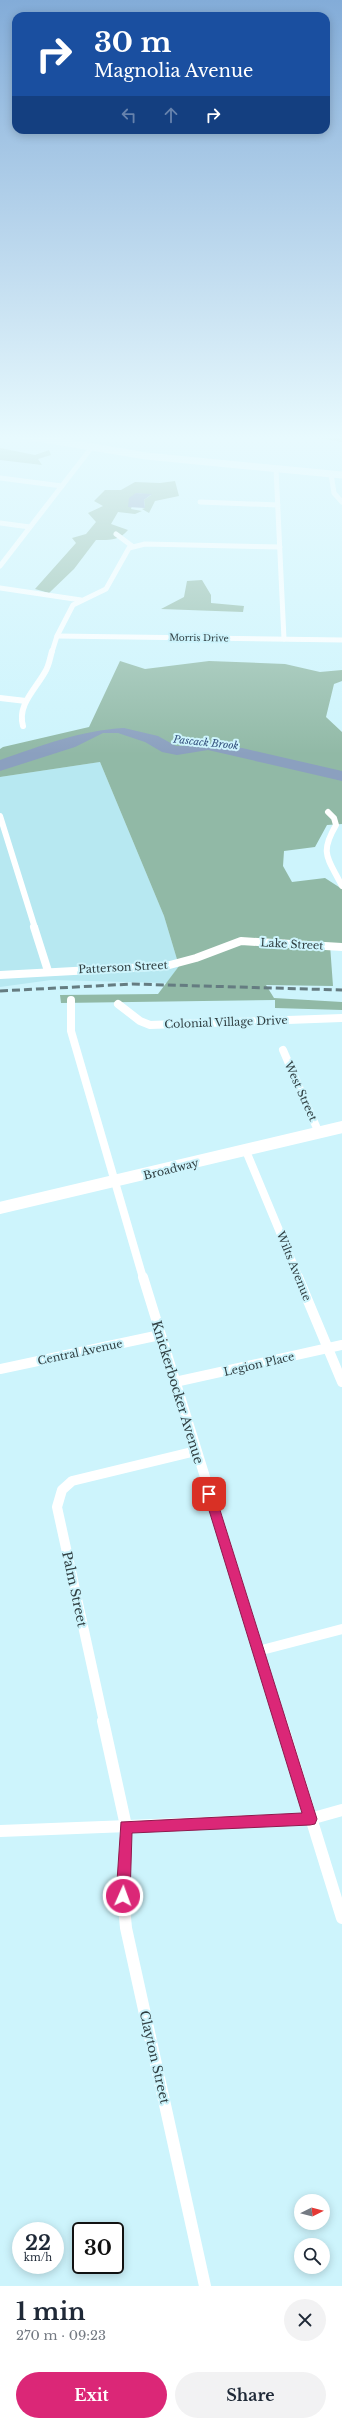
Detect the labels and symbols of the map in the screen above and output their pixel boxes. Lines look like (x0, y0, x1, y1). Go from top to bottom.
street label: Morris Drive (169, 631, 229, 644)
water label: Pascack Brook (172, 732, 239, 752)
street label: Lake Street (260, 935, 325, 953)
street label: Patterson Street (78, 958, 169, 976)
street label: Colonial Village Drive (164, 1013, 288, 1031)
street label: West Street (281, 1058, 321, 1124)
street label: Broadway (142, 1155, 200, 1183)
street label: Wilts Avenue (273, 1228, 314, 1303)
street label: Knickerbocker Avenue (148, 1318, 207, 1466)
street label: Central Avenue (36, 1336, 124, 1368)
street label: Legion Place (222, 1349, 296, 1379)
pin (192, 1477, 226, 1511)
street label: Palm Street (58, 1550, 91, 1629)
position arrow (102, 1875, 144, 1917)
street label: Clayton Street (136, 2009, 174, 2105)
north arrow (294, 2194, 330, 2230)
speed limit sign: 30 (72, 2222, 124, 2274)

